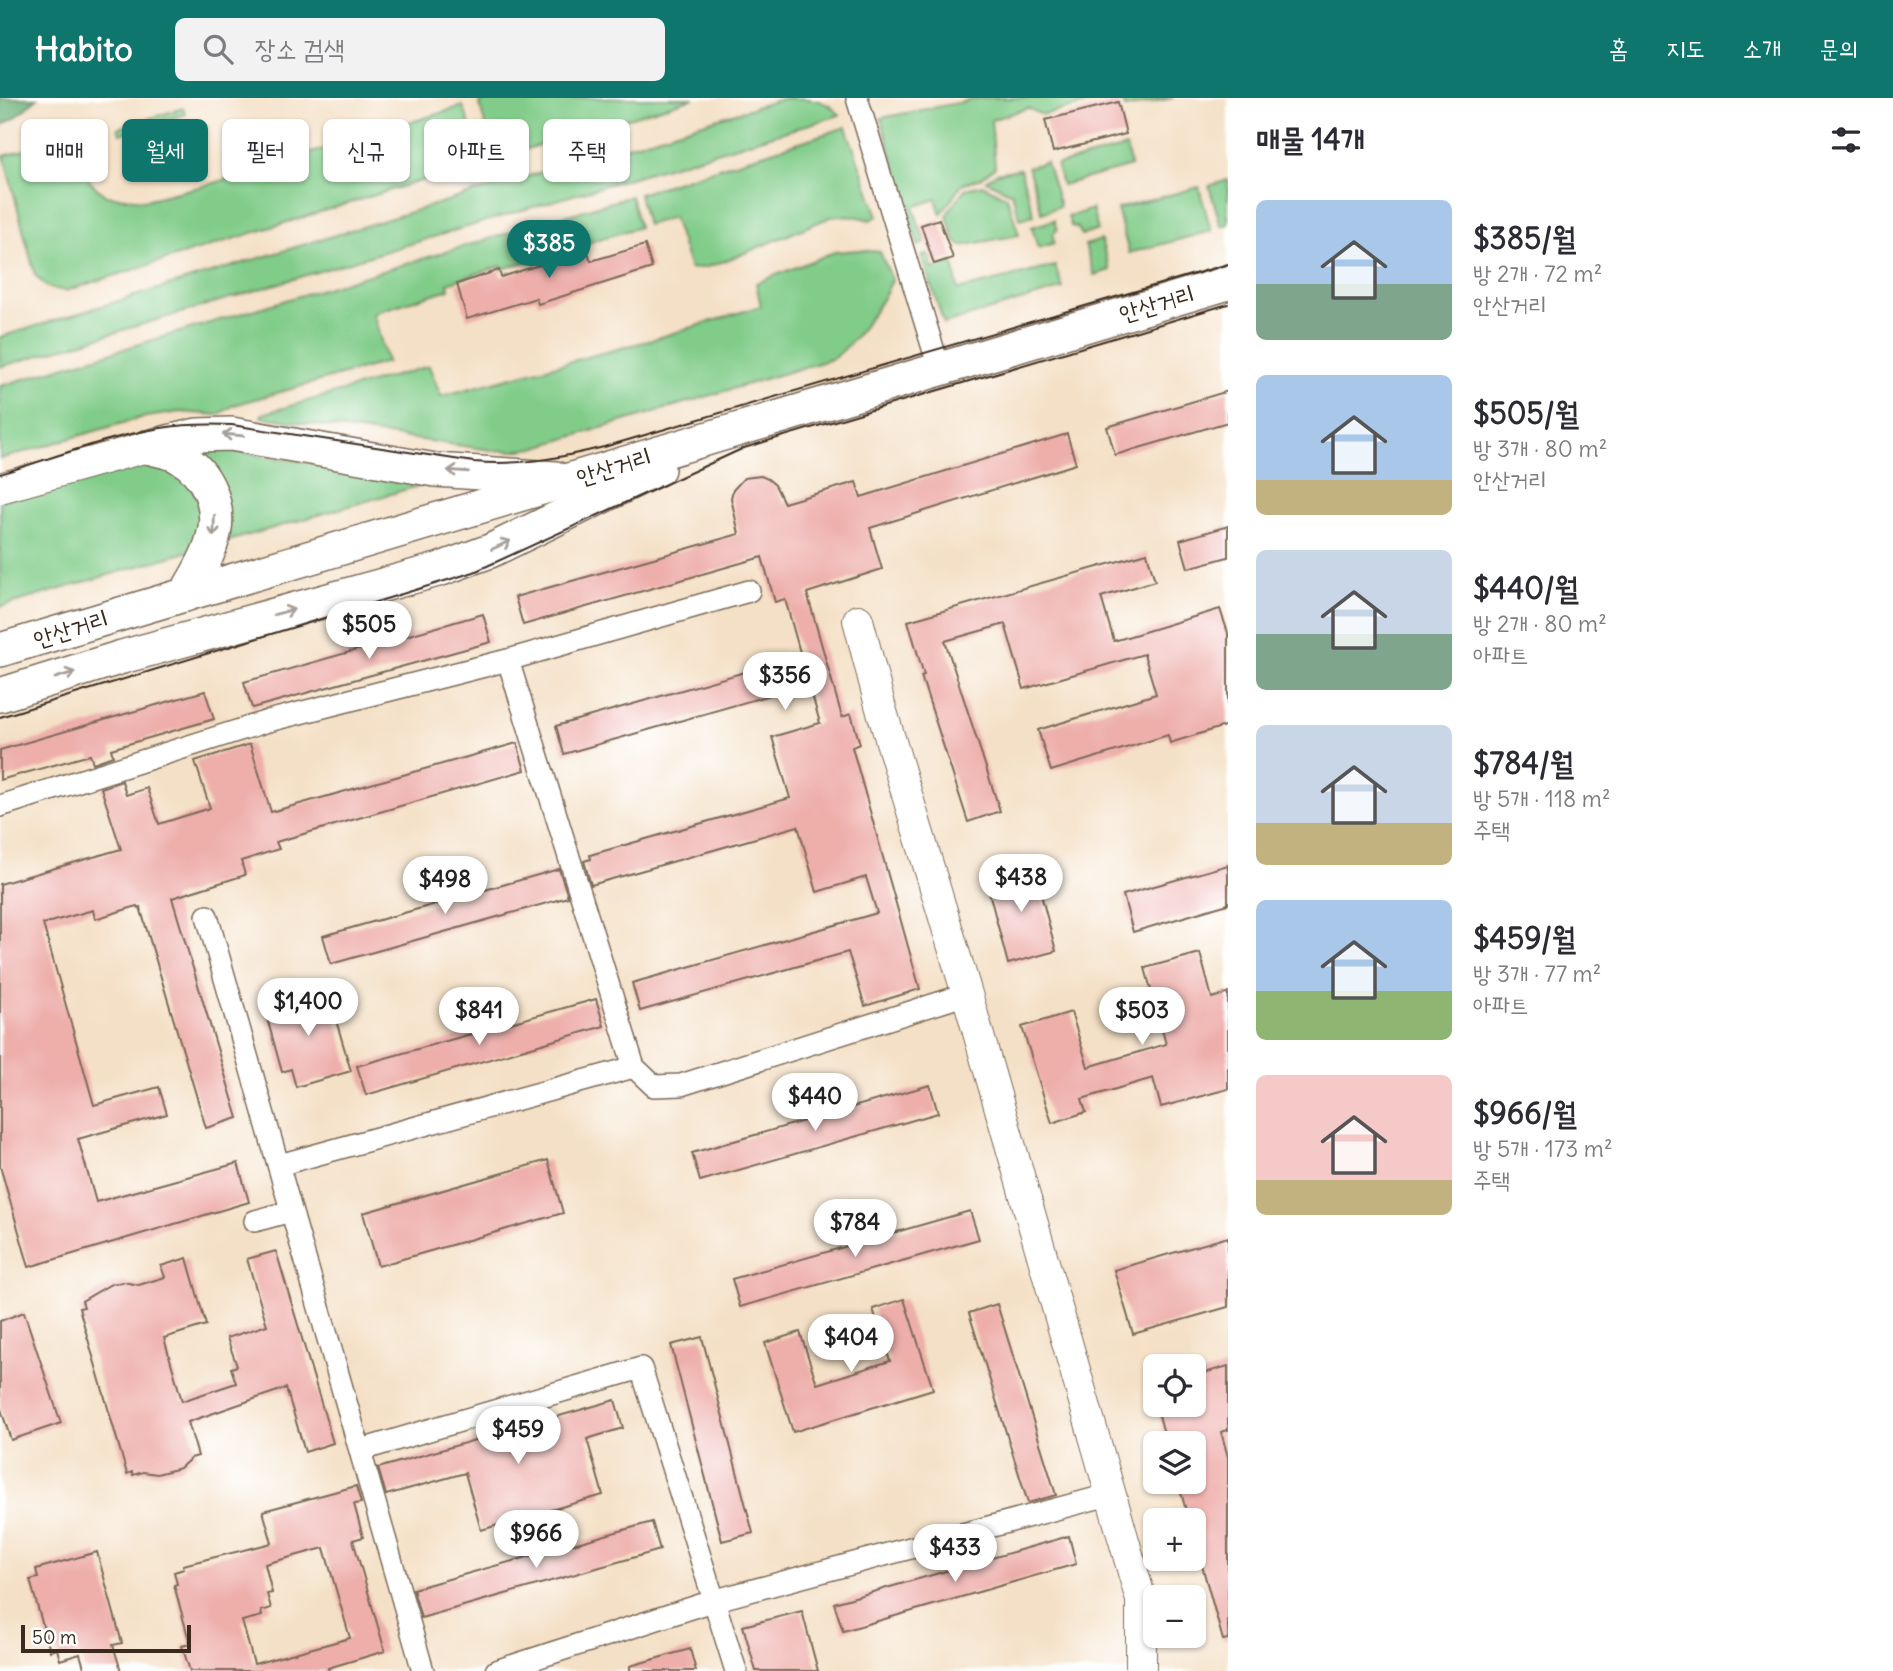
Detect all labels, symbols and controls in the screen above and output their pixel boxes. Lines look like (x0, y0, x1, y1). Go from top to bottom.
search box (175, 18, 665, 81)
text: Habito (35, 28, 133, 70)
icon: search (199, 30, 237, 68)
text: 장소 검색 (255, 32, 345, 65)
text: 홈 (1609, 33, 1628, 63)
text: 지도 (1666, 33, 1705, 63)
text: 소개 (1743, 33, 1781, 63)
text: 문의 (1819, 33, 1858, 63)
chip: 매매 (21, 119, 108, 182)
chip: 월세 (122, 119, 208, 182)
chip: 필터 (222, 119, 309, 182)
chip: 신규 (323, 119, 410, 182)
chip: 아파트 (424, 119, 529, 182)
chip: 주택 (543, 119, 630, 182)
text: 매물 14개 (1256, 120, 1365, 158)
icon: filters (1827, 121, 1865, 159)
text: $385/월 (1473, 219, 1576, 257)
pin: $385 (508, 220, 590, 280)
text: $385 (523, 228, 575, 257)
icon: home (1312, 228, 1396, 312)
text: 방 2개 · 72 m² (1473, 259, 1602, 288)
street label: 안산거리 (1115, 278, 1198, 328)
text: 안산거리 (1473, 290, 1547, 319)
text: $505/월 (1473, 394, 1579, 432)
icon: home (1312, 403, 1396, 487)
one-way arrow (222, 428, 245, 441)
text: 방 3개 · 80 m² (1473, 434, 1607, 463)
street label: 안산거리 (572, 440, 655, 492)
one-way arrow (447, 464, 469, 477)
text: 안산거리 (1473, 465, 1547, 494)
one-way arrow (208, 514, 221, 537)
one-way arrow (490, 538, 511, 552)
text: $440/월 (1473, 569, 1579, 607)
icon: home (1312, 578, 1396, 662)
street label: 안산거리 (29, 602, 112, 654)
pin: $505 (328, 602, 410, 661)
one-way arrow (272, 605, 295, 618)
text: $505 (342, 609, 396, 638)
text: 방 2개 · 80 m² (1473, 609, 1607, 638)
text: 아파트 (1473, 640, 1529, 669)
pin: $356 (744, 652, 826, 712)
text: $356 (759, 660, 811, 689)
one-way arrow (54, 668, 76, 681)
text: $784/월 (1473, 744, 1574, 782)
icon: home (1312, 753, 1396, 837)
text: 방 5개 · 118 m² (1473, 784, 1611, 813)
text: 주택 (1473, 815, 1510, 844)
pin: $438 (980, 854, 1062, 914)
pin: $498 (404, 856, 486, 916)
text: $438 (995, 862, 1047, 891)
text: $498 (419, 864, 471, 893)
text: $459/월 (1473, 919, 1576, 957)
icon: home (1312, 928, 1396, 1012)
text: 방 3개 · 77 m² (1473, 959, 1601, 988)
pin: $1,400 (251, 978, 365, 1038)
text: $1,400 (273, 986, 343, 1015)
pin: $841 (438, 988, 520, 1047)
pin: $503 (1101, 988, 1183, 1047)
text: 아파트 (1473, 990, 1529, 1019)
text: $841 (455, 995, 503, 1024)
text: $503 (1115, 995, 1169, 1024)
pin: $440 (774, 1074, 856, 1133)
text: $440 (788, 1081, 842, 1110)
text: $966/월 (1473, 1094, 1577, 1132)
icon: home (1312, 1103, 1396, 1187)
text: 방 5개 · 173 m² (1473, 1134, 1612, 1163)
text: 주택 (1473, 1165, 1510, 1194)
pin: $784 (814, 1200, 896, 1259)
text: $784 (830, 1207, 880, 1236)
pin: $404 (810, 1314, 892, 1374)
text: $404 (824, 1322, 878, 1351)
map controls (1143, 1354, 1206, 1648)
button: locate (1143, 1354, 1206, 1417)
pin: $459 (477, 1406, 559, 1466)
text: $459 (492, 1414, 544, 1443)
button: layers (1143, 1431, 1206, 1494)
button: + (1143, 1508, 1206, 1571)
pin: $966 (495, 1510, 577, 1570)
text: $966 (510, 1518, 562, 1547)
pin: $433 (914, 1524, 996, 1584)
text: $433 (929, 1532, 981, 1561)
button: − (1143, 1585, 1206, 1648)
scale bar (21, 1622, 191, 1654)
text: 50 m (32, 1625, 77, 1649)

